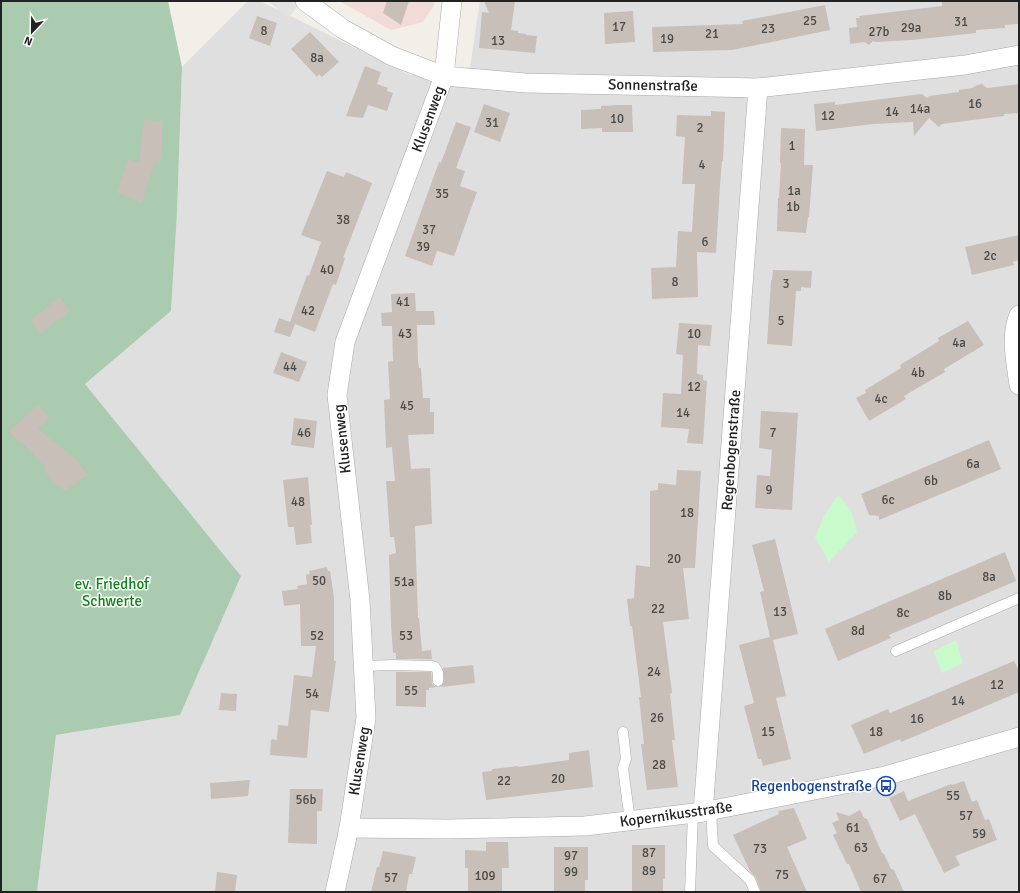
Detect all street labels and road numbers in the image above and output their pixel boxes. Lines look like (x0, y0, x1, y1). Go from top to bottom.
street label: Sonnenstraße (608, 75, 698, 95)
street label: Klusenweg (408, 83, 448, 155)
street label: Regenbogenstraße (718, 389, 744, 511)
street label: Klusenweg (329, 403, 355, 474)
street label: Klusenweg (345, 725, 373, 797)
street label: Kopernikusstraße (619, 797, 733, 831)

